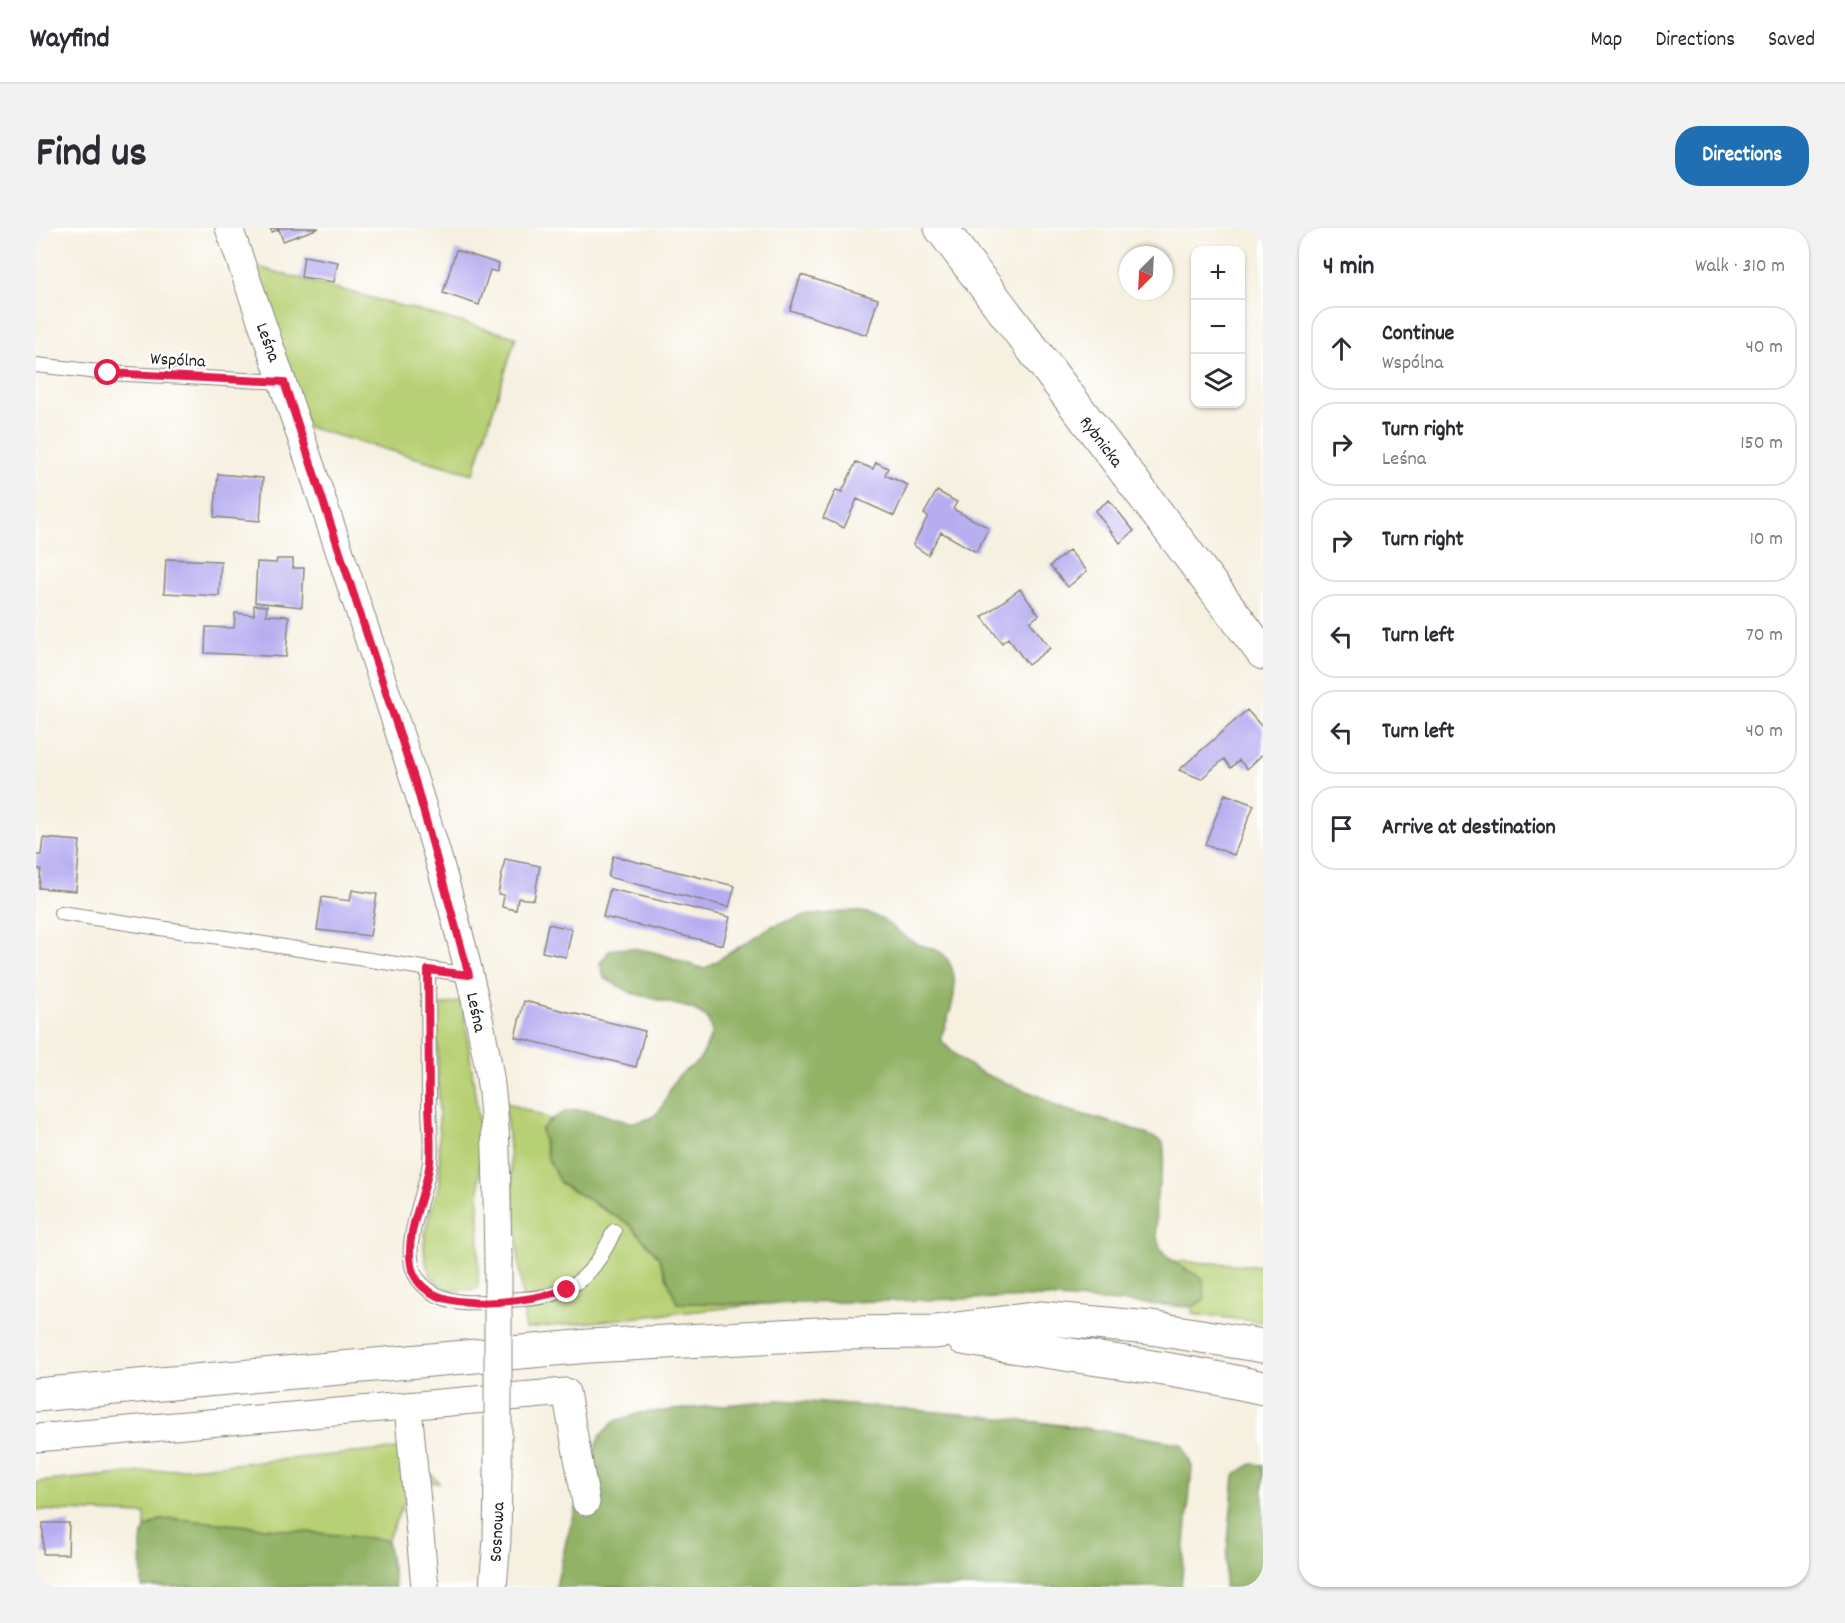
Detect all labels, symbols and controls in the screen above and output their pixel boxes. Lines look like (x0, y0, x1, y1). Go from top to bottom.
text: Wayfind (30, 21, 110, 61)
text: Map (1591, 26, 1622, 56)
text: Directions (1655, 26, 1735, 56)
text: Saved (1768, 26, 1815, 56)
text: Find us (36, 126, 147, 186)
button: Directions (1675, 126, 1809, 186)
north arrow (1119, 246, 1173, 300)
map controls (1191, 246, 1245, 408)
button: + (1191, 246, 1245, 300)
text: 4 min (1323, 249, 1374, 286)
text: Walk · 310 m (1695, 253, 1785, 281)
button: − (1191, 300, 1245, 354)
text: Continue (1382, 319, 1454, 350)
street label: Leśna (248, 320, 285, 366)
icon: ahead (1325, 332, 1358, 365)
text: 40 m (1745, 334, 1783, 362)
street label: Wspólna (150, 348, 207, 375)
text: Wspólna (1382, 350, 1443, 378)
button: layers (1191, 354, 1245, 408)
route start (94, 359, 120, 385)
street label: Rybnicka (1072, 412, 1128, 474)
text: Turn right (1382, 415, 1464, 446)
icon: right (1325, 428, 1358, 461)
text: 150 m (1740, 430, 1783, 458)
text: Leśna (1382, 446, 1426, 474)
icon: right (1325, 524, 1358, 557)
text: Turn right (1382, 525, 1464, 556)
text: 10 m (1749, 526, 1783, 554)
icon: left (1325, 620, 1358, 653)
text: Turn left (1382, 621, 1454, 652)
text: 70 m (1746, 622, 1783, 650)
icon: left (1325, 716, 1358, 749)
text: Turn left (1382, 717, 1454, 748)
text: 40 m (1745, 718, 1783, 746)
icon: arrive (1325, 812, 1358, 845)
text: Arrive at destination (1382, 813, 1556, 844)
street label: Leśna (458, 990, 491, 1035)
route end (553, 1276, 579, 1302)
street label: Sosnowa (484, 1501, 513, 1563)

